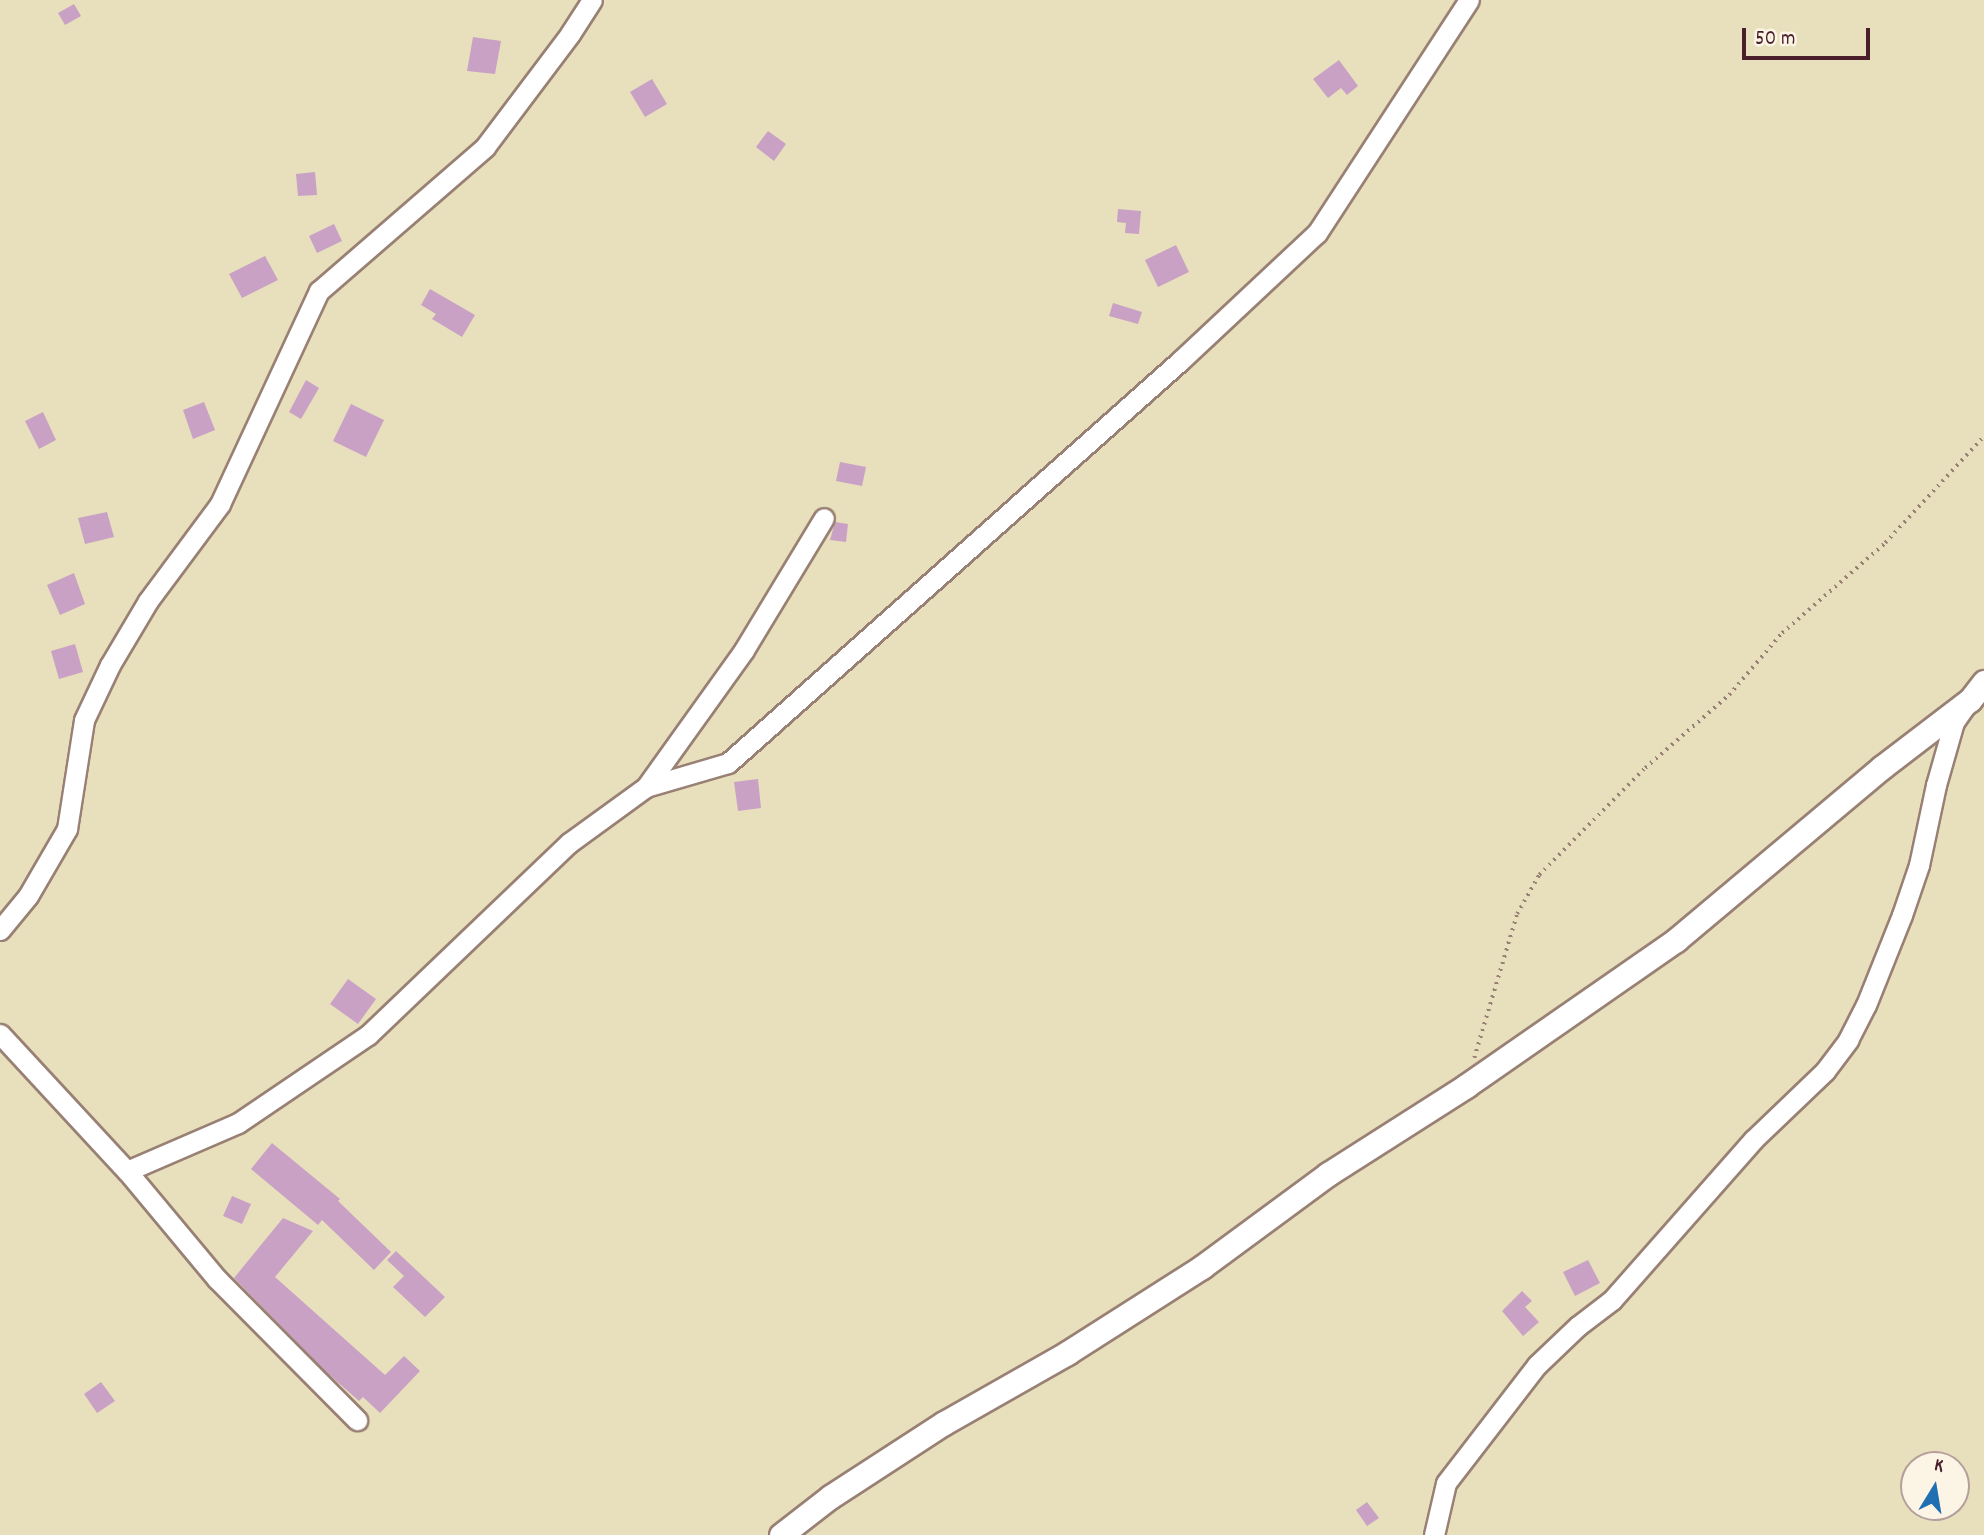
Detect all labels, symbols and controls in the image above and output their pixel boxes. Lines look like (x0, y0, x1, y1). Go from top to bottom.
scale bar (1746, 14, 1874, 58)
text: 50 m (1755, 25, 1795, 55)
north arrow (1900, 1451, 1970, 1521)
text: K (1932, 1453, 1946, 1481)

